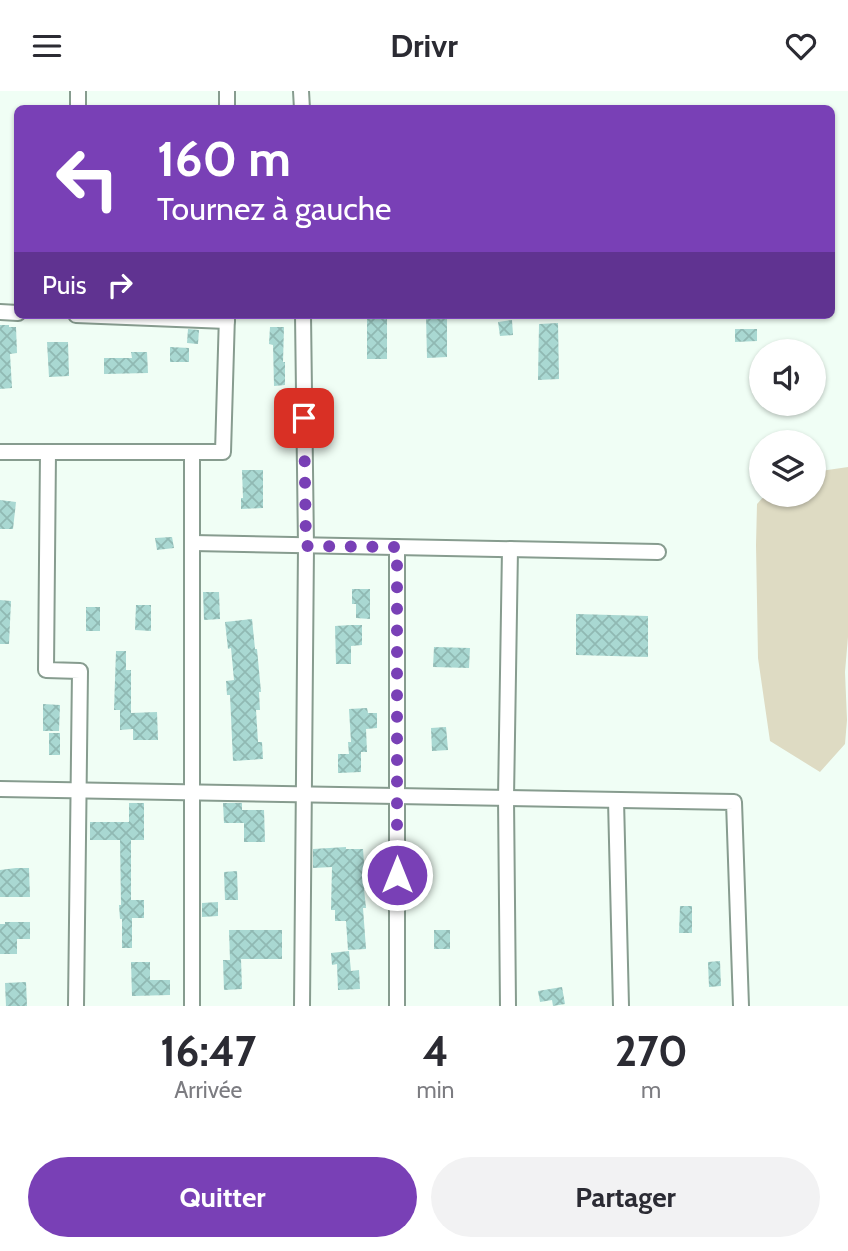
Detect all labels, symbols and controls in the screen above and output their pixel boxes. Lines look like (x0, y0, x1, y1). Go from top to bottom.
text: Drivr (390, 26, 458, 65)
icon: menu (28, 27, 66, 65)
icon: heart (782, 27, 820, 65)
text: 160 m (157, 129, 291, 188)
icon: left (42, 133, 133, 224)
text: Tournez à gauche (157, 189, 391, 228)
icon: right (101, 266, 139, 304)
text: Puis (42, 269, 87, 301)
map controls (749, 339, 826, 507)
button: sound (749, 339, 826, 416)
pin (274, 388, 334, 448)
icon: arrive (285, 399, 323, 437)
button: layers (749, 430, 826, 507)
position arrow (360, 838, 434, 912)
text: 16:47 (160, 1025, 256, 1077)
text: 4 (422, 1025, 449, 1077)
text: 270 (615, 1025, 688, 1077)
text: Arrivée (174, 1076, 242, 1104)
text: min (417, 1076, 454, 1104)
text: m (641, 1076, 661, 1104)
button: Quitter (28, 1157, 417, 1237)
button: Partager (431, 1157, 820, 1237)

